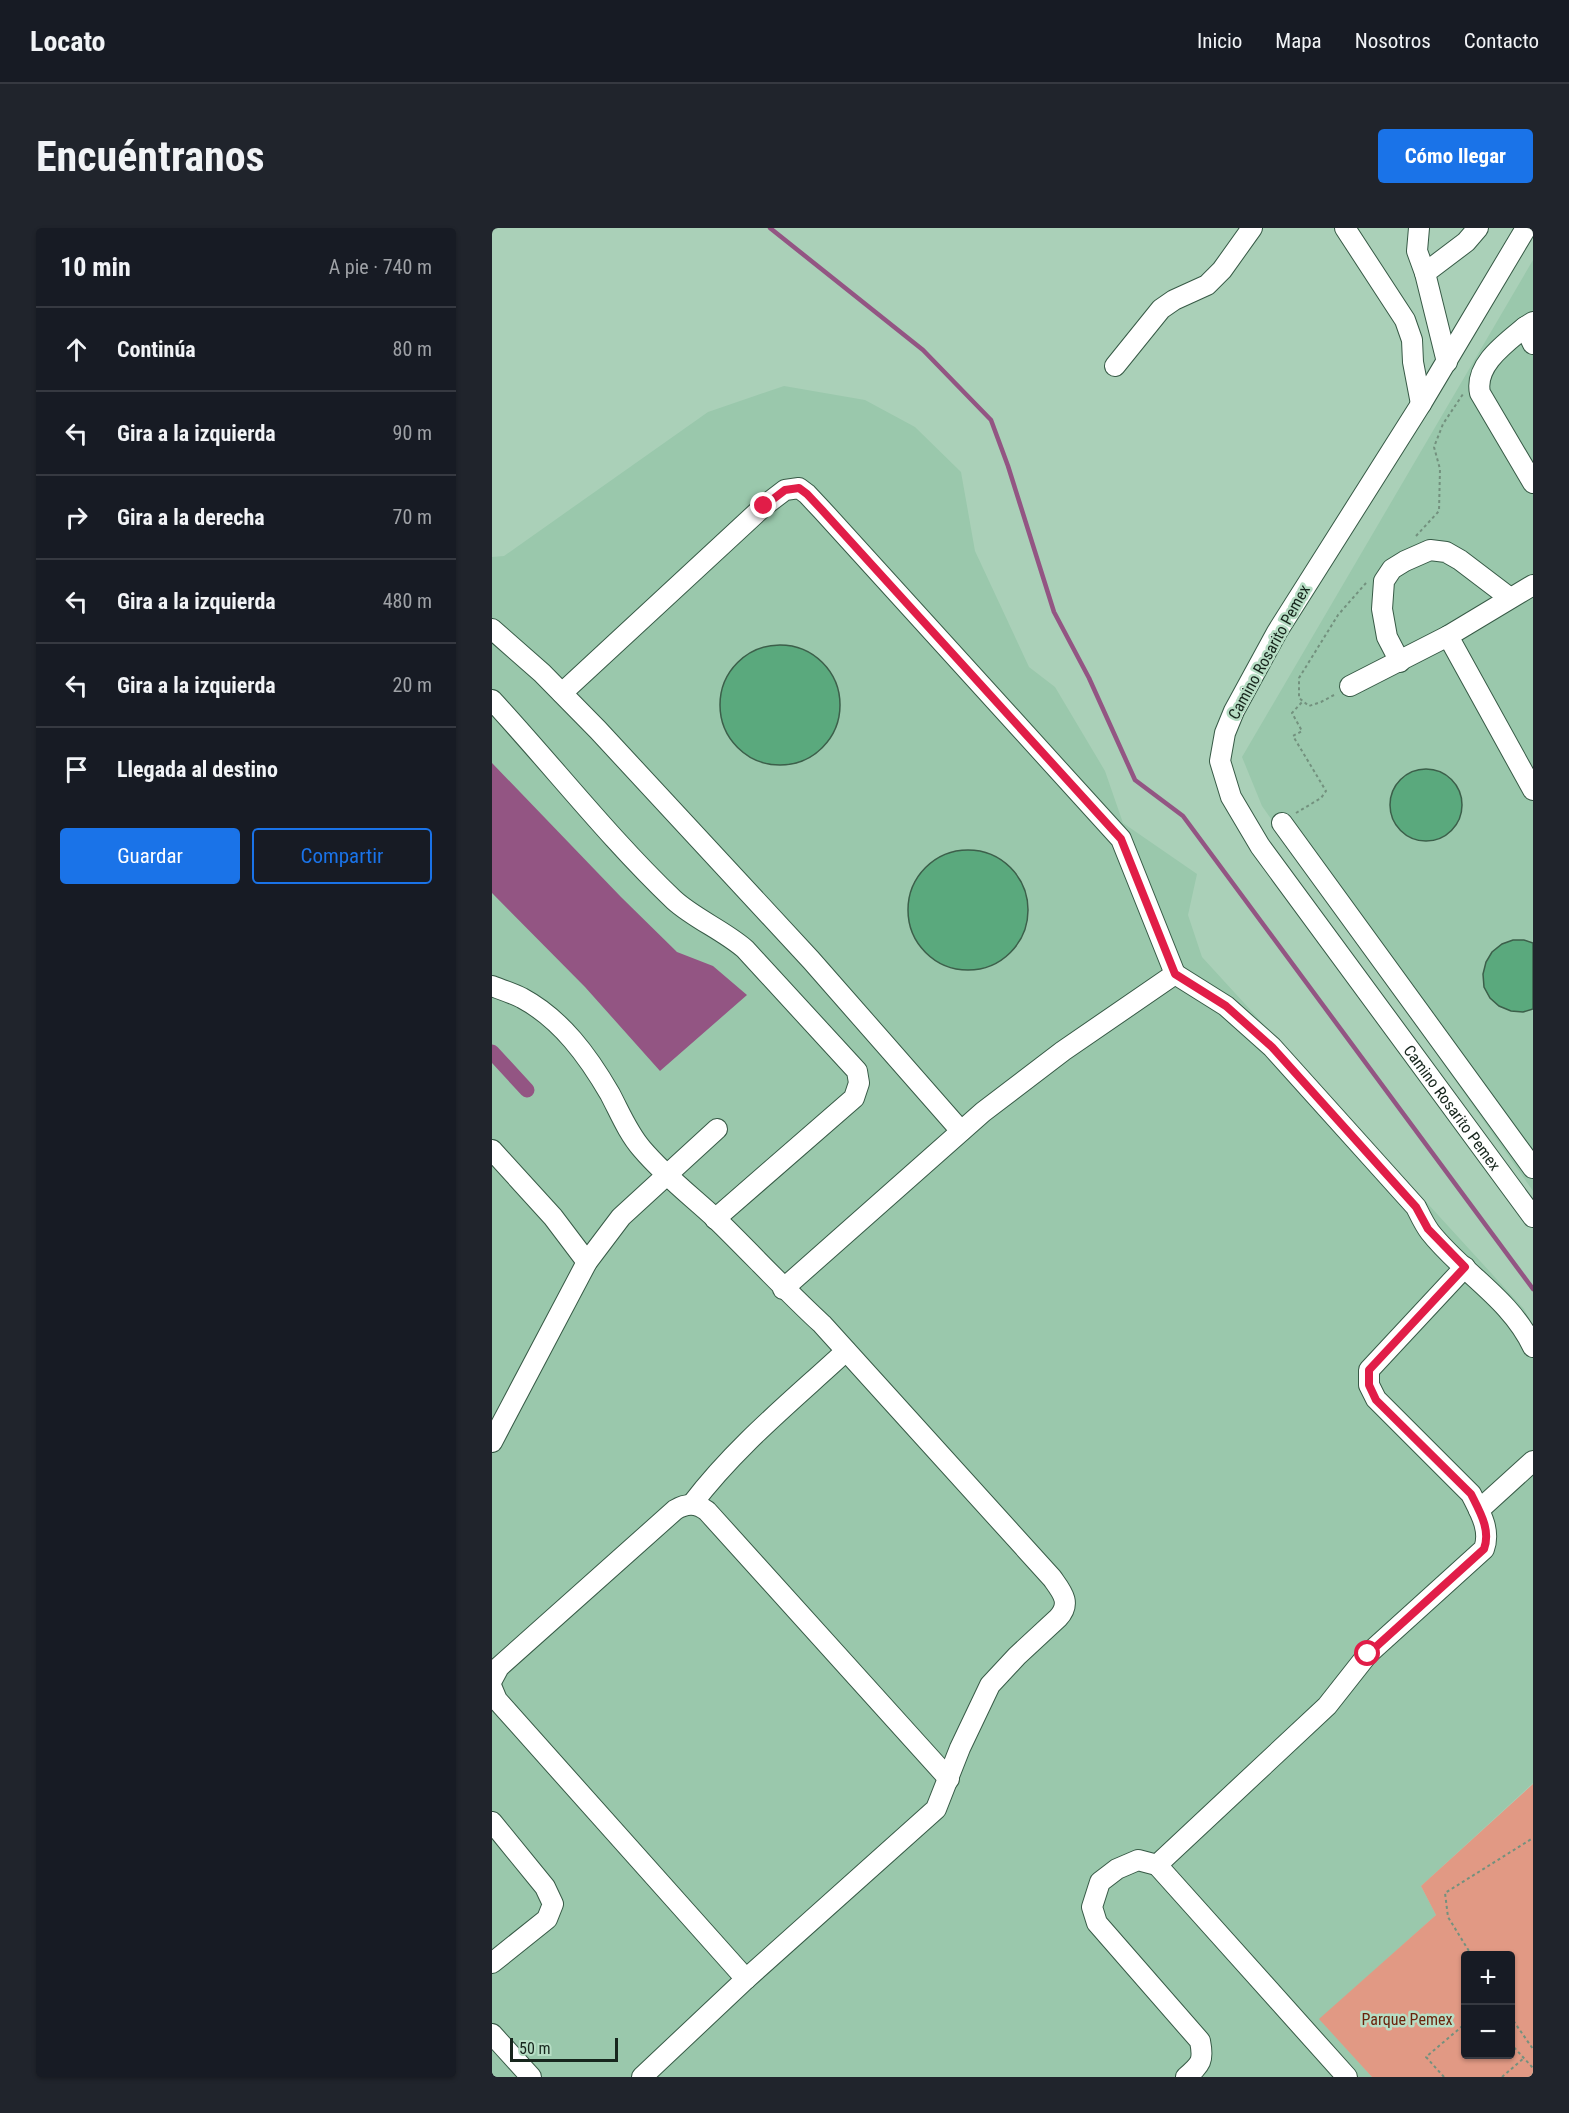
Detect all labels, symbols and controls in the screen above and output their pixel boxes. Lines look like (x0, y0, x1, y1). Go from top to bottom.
text: Locato (30, 25, 106, 58)
text: Inicio (1197, 29, 1242, 53)
text: Mapa (1275, 29, 1322, 53)
text: Nosotros (1355, 29, 1431, 53)
text: Contacto (1464, 29, 1539, 53)
button: Cómo llegar (1378, 129, 1533, 183)
text: Encuéntranos (36, 132, 265, 181)
text: 10 min (60, 252, 131, 282)
text: A pie · 740 m (329, 255, 432, 279)
icon: ahead (60, 333, 93, 366)
text: Continúa (117, 337, 196, 362)
text: 80 m (393, 337, 432, 361)
icon: left (60, 417, 93, 450)
text: Gira a la izquierda (117, 421, 276, 446)
text: 90 m (393, 421, 432, 445)
route end (750, 492, 776, 518)
icon: right (60, 501, 93, 534)
text: Gira a la derecha (117, 505, 265, 530)
text: 70 m (393, 505, 432, 529)
street label: Camino Rosarito Pemex (1224, 581, 1314, 723)
icon: left (60, 585, 93, 618)
text: Gira a la izquierda (117, 589, 276, 614)
text: 480 m (383, 589, 432, 613)
icon: left (60, 669, 93, 702)
text: Gira a la izquierda (117, 673, 276, 698)
text: 20 m (393, 673, 432, 697)
icon: arrive (60, 753, 93, 786)
text: Llegada al destino (117, 757, 278, 782)
button: Guardar (60, 828, 240, 884)
button: Compartir (252, 828, 432, 884)
street label: Camino Rosarito Pemex (1400, 1041, 1505, 1174)
route start (1354, 1640, 1380, 1666)
map controls (1461, 1951, 1515, 2059)
button: + (1461, 1951, 1515, 2005)
button: − (1461, 2005, 1515, 2059)
park label: Parque Pemex (1362, 2010, 1452, 2029)
scale bar (510, 2035, 618, 2062)
text: 50 m (519, 2039, 551, 2058)

